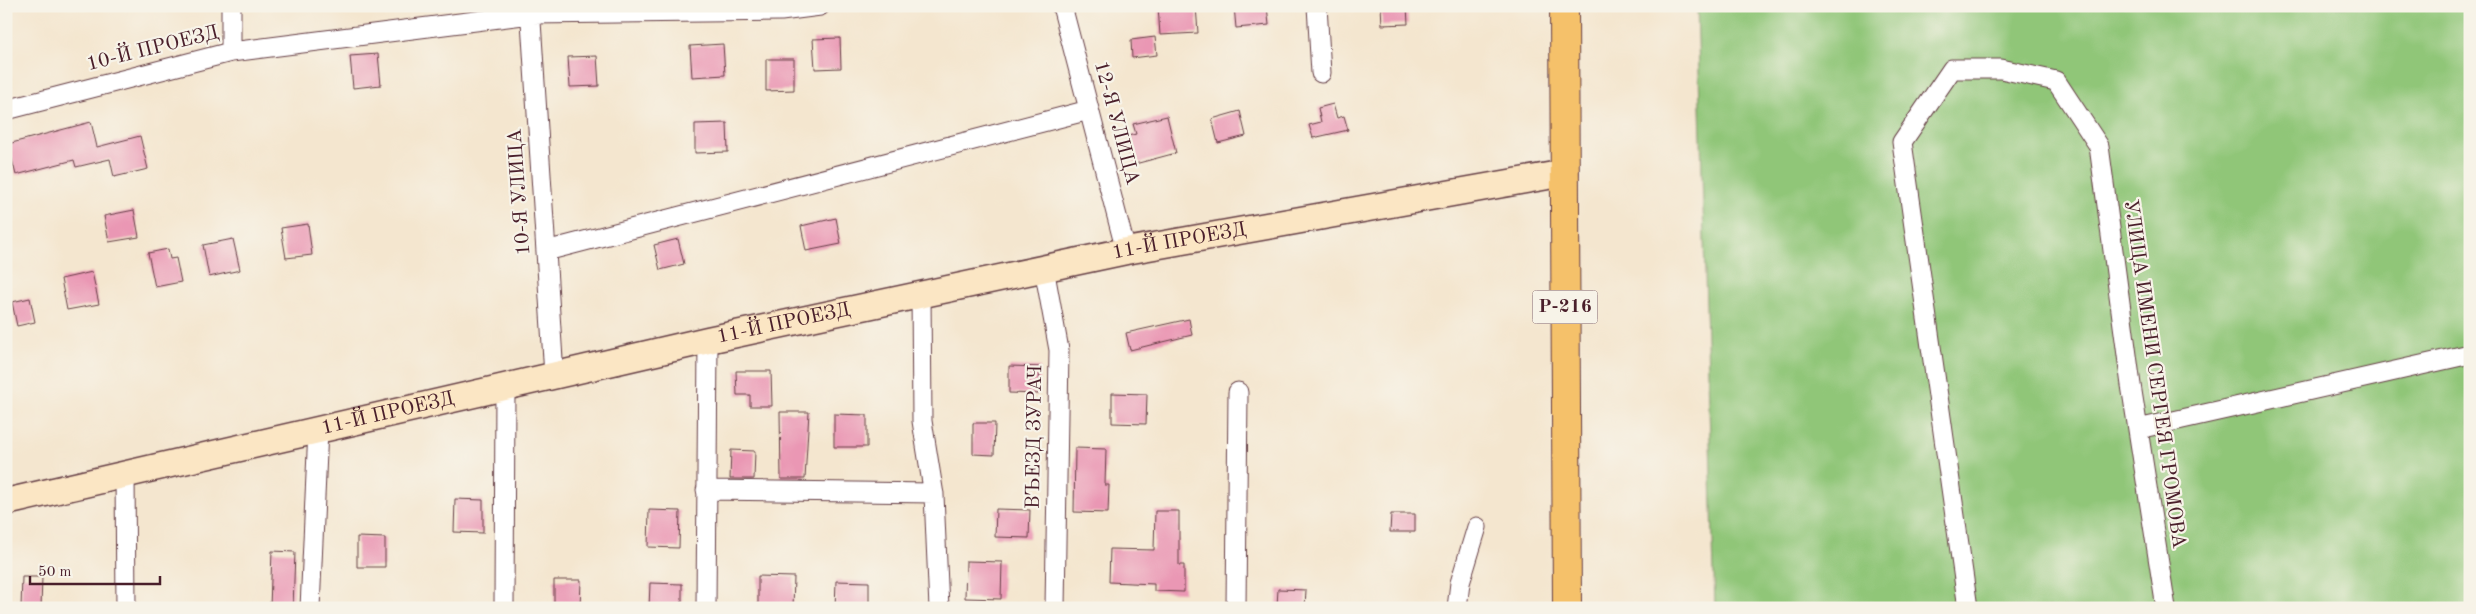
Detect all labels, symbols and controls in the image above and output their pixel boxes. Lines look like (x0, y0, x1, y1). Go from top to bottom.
street label: 10-Й ПРОЕЗД (84, 20, 221, 75)
street label: 12-Я УЛИЦА (1090, 59, 1142, 187)
street label: 10-Я УЛИЦА (506, 128, 534, 256)
street label: УЛИЦА ИМЕНИ СЕРГЕЯ ГРОМОВА (2120, 198, 2188, 550)
street label: 11-Й ПРОЕЗД (1111, 220, 1248, 264)
road number: Р-216 (1532, 290, 1598, 324)
street label: 11-Й ПРОЕЗД (715, 300, 852, 348)
street label: ВЪЕЗД ЗУРАЧ (1024, 365, 1046, 509)
street label: 11-Й ПРОЕЗД (320, 389, 456, 439)
scale bar (30, 554, 160, 586)
text: 50 m (38, 565, 72, 580)

